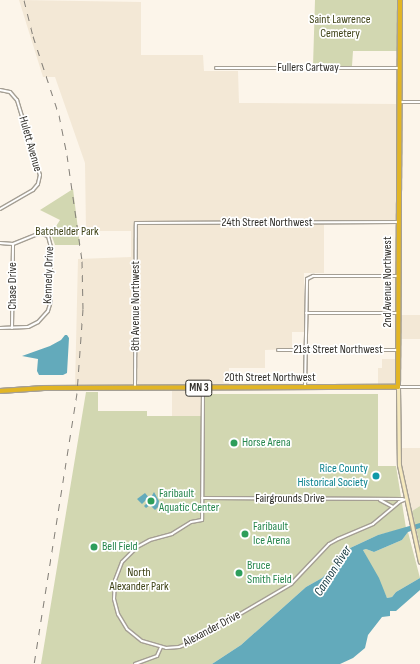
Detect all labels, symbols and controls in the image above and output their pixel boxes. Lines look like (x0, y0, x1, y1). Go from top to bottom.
park label: Saint Lawrence Cemetery (309, 13, 371, 41)
street label: Fullers Cartway (277, 61, 339, 75)
street label: Hulett Avenue (15, 115, 45, 173)
street label: 24th Street Northwest (222, 216, 312, 230)
park label: Batchelder Park (35, 225, 99, 239)
street label: 2nd Avenue Northwest (381, 236, 395, 328)
street label: Kennedy Drive (41, 246, 57, 304)
street label: 8th Avenue Northwest (129, 261, 143, 351)
street label: Chase Drive (6, 262, 20, 310)
street label: 21st Street Northwest (293, 343, 383, 357)
street label: 20th Street Northwest (224, 371, 316, 385)
road number: MN 3 (185, 379, 213, 397)
place label: Horse Arena (242, 436, 291, 450)
marker: Horse Arena (229, 438, 239, 448)
place label: Rice County Historical Society (297, 462, 368, 490)
marker: Rice County Historical Society (371, 471, 381, 481)
place label: Faribault Aquatic Center (159, 487, 219, 515)
street label: Fairgrounds Drive (255, 492, 325, 506)
marker: Faribault Aquatic Center (146, 496, 156, 506)
place label: Faribault Ice Arena (253, 520, 290, 548)
marker: Faribault Ice Arena (240, 529, 250, 539)
place label: Bell Field (102, 540, 138, 554)
marker: Bell Field (89, 542, 99, 552)
water label: Cannon River (311, 543, 355, 599)
place label: Bruce Smith Field (247, 559, 292, 587)
park label: North Alexander Park (109, 566, 169, 594)
marker: Bruce Smith Field (234, 568, 244, 578)
street label: Alexander Drive (181, 608, 243, 650)

